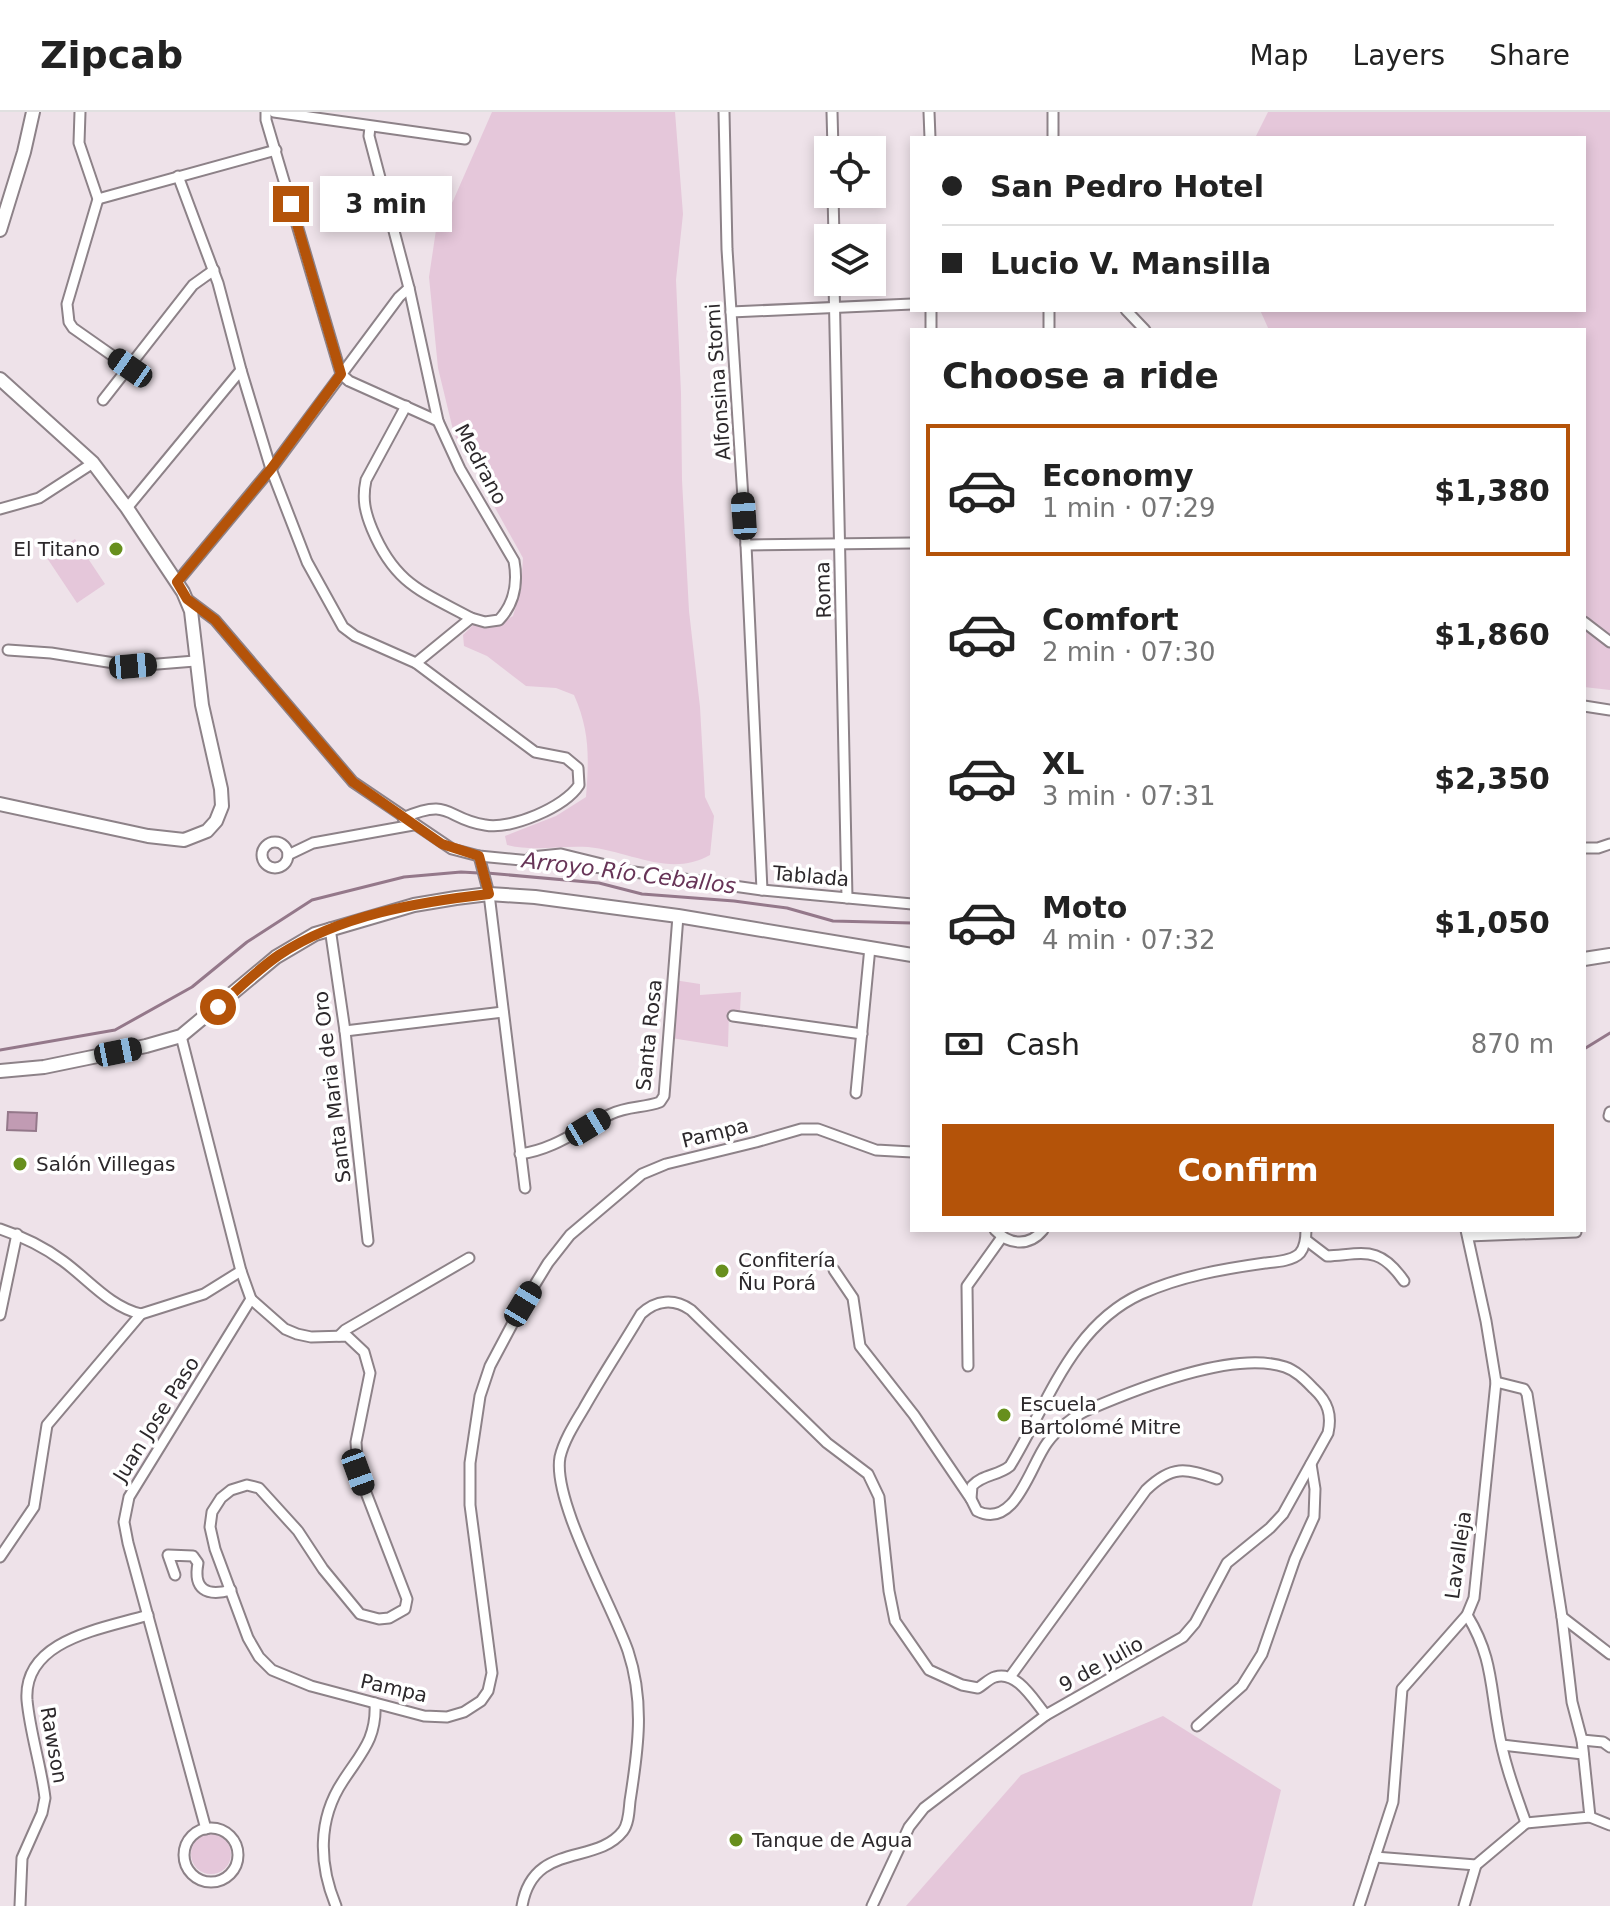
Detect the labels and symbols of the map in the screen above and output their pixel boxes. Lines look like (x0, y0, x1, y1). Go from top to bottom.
callout: 3 min (319, 176, 451, 232)
route end (273, 186, 309, 222)
street label: Alfonsina Storni (701, 303, 735, 461)
car (103, 344, 157, 392)
street label: Medrano (450, 420, 512, 508)
car (730, 491, 758, 541)
place label: El Titano (13, 537, 100, 561)
marker: El Titano (107, 540, 125, 558)
street label: Roma (810, 561, 836, 619)
car (108, 652, 158, 680)
water label: Arroyo Río Ceballos (519, 847, 737, 899)
street label: Tablada (771, 861, 850, 891)
street label: Santa Rosa (631, 978, 667, 1092)
route start (200, 989, 236, 1025)
street label: Santa Maria de Oro (308, 990, 356, 1184)
car (92, 1036, 144, 1068)
car (561, 1104, 615, 1150)
street label: Pampa (679, 1113, 751, 1153)
place label: Salón Villegas (36, 1152, 175, 1176)
marker: Salón Villegas (11, 1155, 29, 1173)
place label: Confitería Ñu Porá (738, 1248, 836, 1295)
marker: Confitería Ñu Porá (713, 1262, 731, 1280)
car (500, 1277, 546, 1331)
street label: Juan Jose Paso (107, 1352, 204, 1488)
place label: Escuela Bartolomé Mitre (1020, 1392, 1181, 1439)
marker: Escuela Bartolomé Mitre (995, 1406, 1013, 1424)
car (339, 1445, 377, 1499)
street label: Lavalleja (1440, 1509, 1476, 1601)
street label: 9 de Julio (1055, 1631, 1147, 1697)
street label: Pampa (358, 1669, 430, 1707)
street label: Rawson (35, 1705, 73, 1785)
place label: Tanque de Agua (751, 1828, 913, 1852)
marker: Tanque de Agua (727, 1831, 745, 1849)

